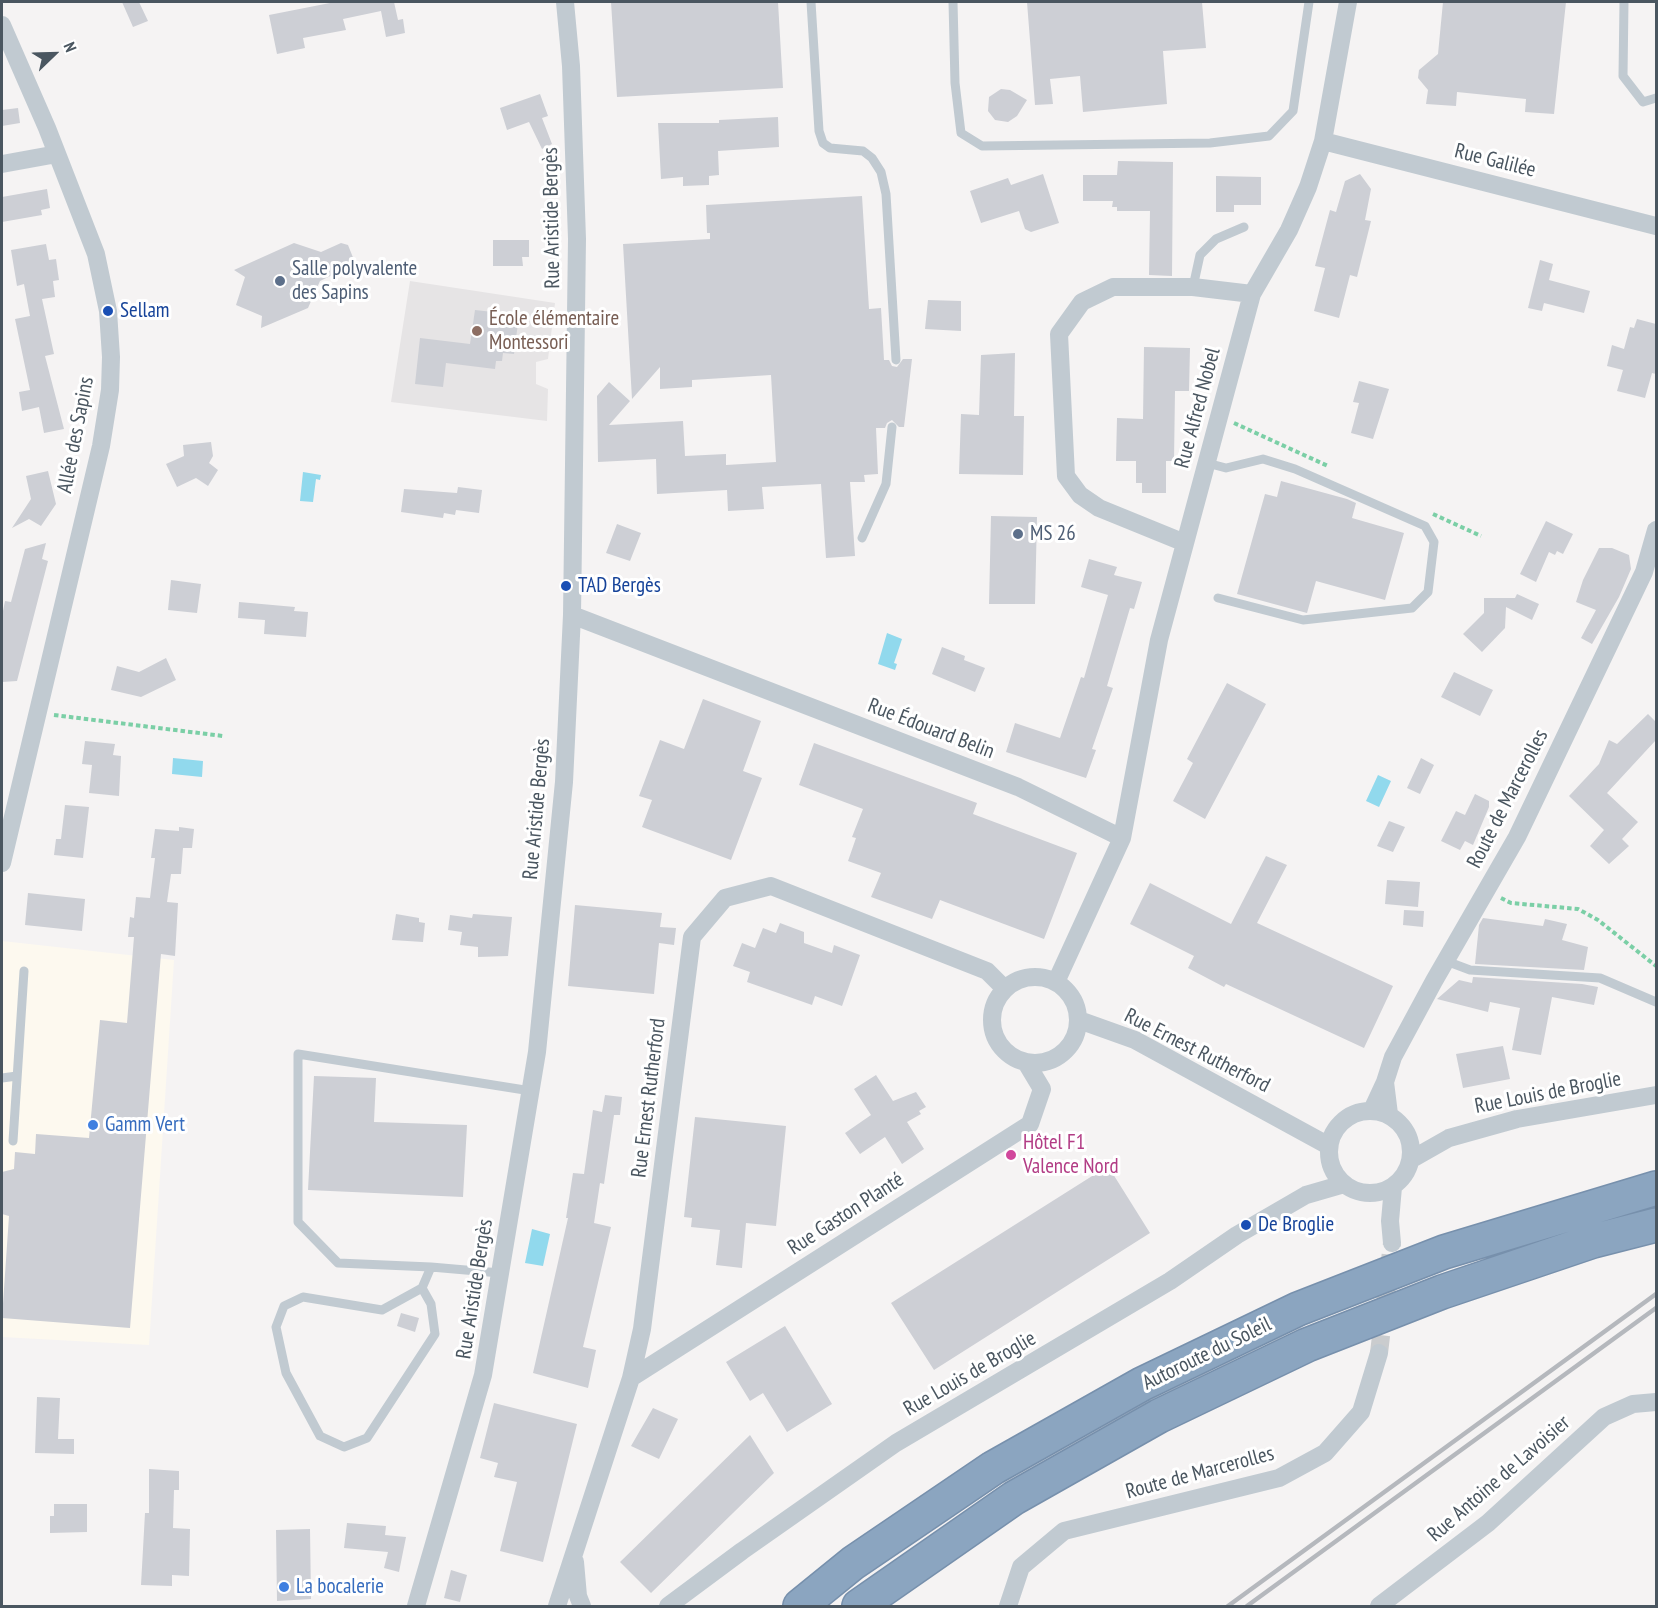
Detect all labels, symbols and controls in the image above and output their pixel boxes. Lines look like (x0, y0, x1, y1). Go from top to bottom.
north arrow (24, 24, 84, 84)
text: N (60, 39, 81, 55)
street label: Rue Galilée (1452, 139, 1538, 183)
street label: Rue Aristide Bergès (538, 147, 566, 289)
place label: Salle polyvalente des Sapins (292, 256, 417, 306)
marker: Salle polyvalente des Sapins (273, 274, 287, 288)
place label: Sellam (120, 298, 170, 324)
marker: Sellam (101, 304, 115, 318)
place label: École élémentaire Montessori (489, 306, 619, 356)
marker: École élémentaire Montessori (470, 324, 484, 338)
street label: Rue Alfred Nobel (1170, 345, 1226, 471)
street label: Allée des Sapins (52, 375, 100, 495)
place label: MS 26 (1030, 521, 1076, 547)
marker: MS 26 (1011, 527, 1025, 541)
place label: TAD Bergès (578, 573, 661, 599)
marker: TAD Bergès (559, 579, 573, 593)
street label: Rue Édouard Belin (864, 693, 998, 765)
street label: Route de Marcerolles (1462, 726, 1554, 872)
street label: Rue Aristide Bergès (518, 737, 556, 881)
street label: Rue Ernest Rutherford (1120, 1003, 1274, 1099)
street label: Rue Ernest Rutherford (627, 1017, 671, 1179)
street label: Rue Louis de Broglie (1473, 1066, 1623, 1120)
place label: Gamm Vert (105, 1112, 185, 1138)
marker: Gamm Vert (86, 1118, 100, 1132)
place label: Hôtel F1 Valence Nord (1023, 1130, 1119, 1180)
marker: Hôtel F1 Valence Nord (1004, 1148, 1018, 1162)
street label: Rue Gaston Planté (783, 1167, 909, 1261)
place label: De Broglie (1258, 1212, 1334, 1238)
street label: Rue Aristide Bergès (451, 1217, 499, 1361)
marker: De Broglie (1239, 1218, 1253, 1232)
street label: Autoroute du Soleil (1139, 1312, 1275, 1396)
street label: Rue Louis de Broglie (899, 1326, 1041, 1422)
street label: Rue Antoine de Lavoisier (1423, 1410, 1575, 1548)
street label: Route de Marcerolles (1123, 1441, 1277, 1505)
place label: La bocalerie (296, 1574, 384, 1600)
marker: La bocalerie (277, 1580, 291, 1594)

